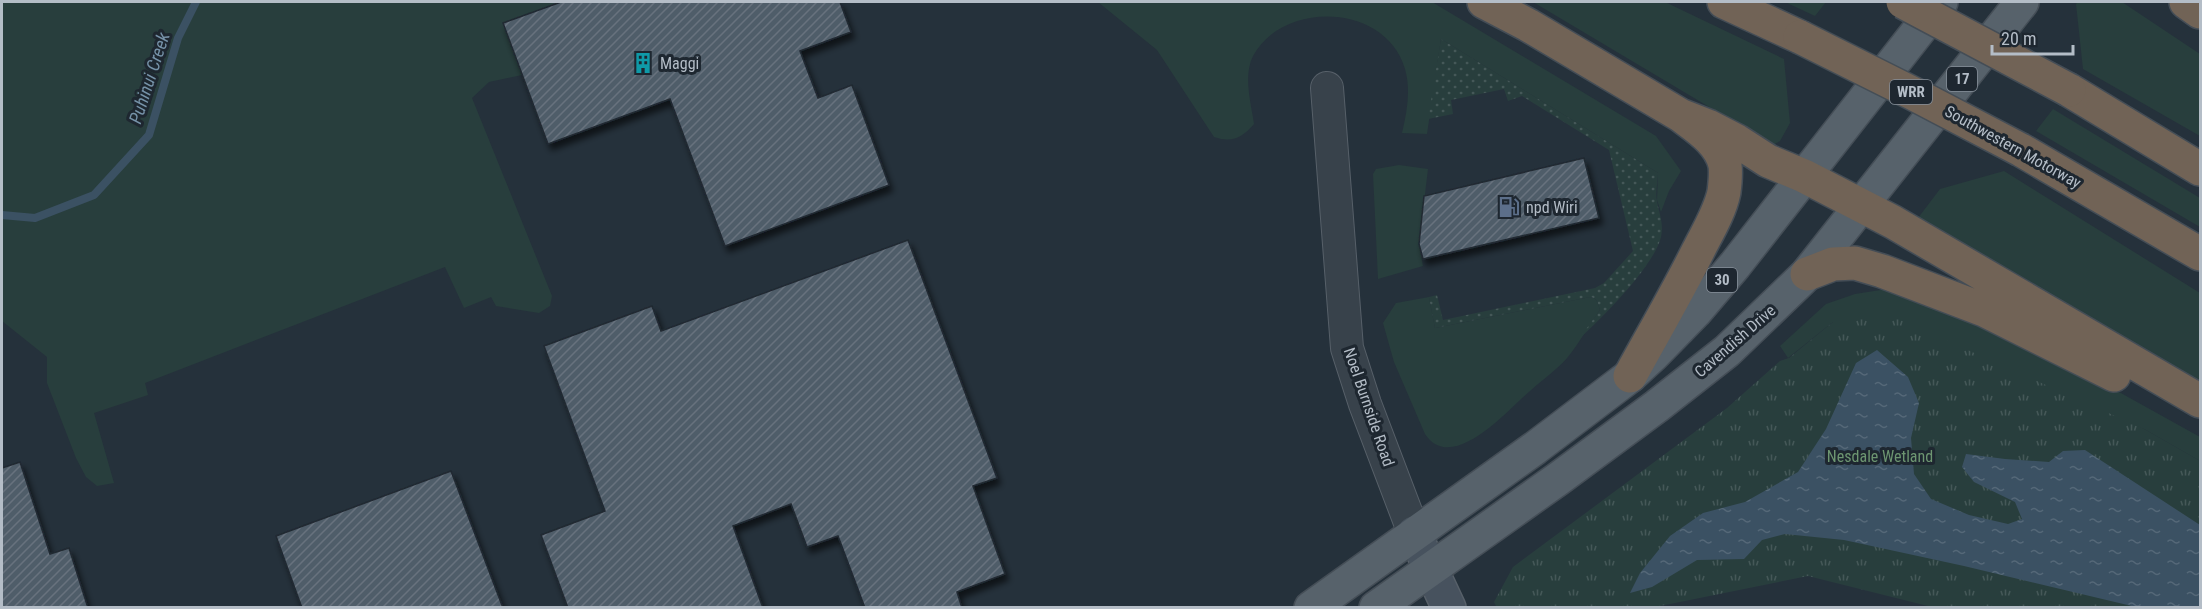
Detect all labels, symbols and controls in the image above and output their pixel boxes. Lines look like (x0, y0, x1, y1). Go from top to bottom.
scale bar (1992, 18, 2073, 56)
text: 20 m (2001, 28, 2036, 49)
water label: Puhinui Creek (124, 29, 174, 126)
building icon: Maggi (631, 51, 655, 75)
place label: Maggi (660, 54, 699, 73)
road number: 17 (1947, 67, 1977, 91)
road number: WRR (1890, 80, 1932, 104)
street label: Southwestern Motorway (1942, 102, 2085, 192)
fuel station icon: npd Wiri (1497, 195, 1521, 219)
place label: npd Wiri (1526, 198, 1578, 217)
road number: 30 (1707, 268, 1737, 292)
street label: Cavendish Drive (1691, 301, 1779, 381)
street label: Noel Burnside Road (1340, 345, 1398, 469)
park label: Nesdale Wetland (1827, 447, 1933, 466)

